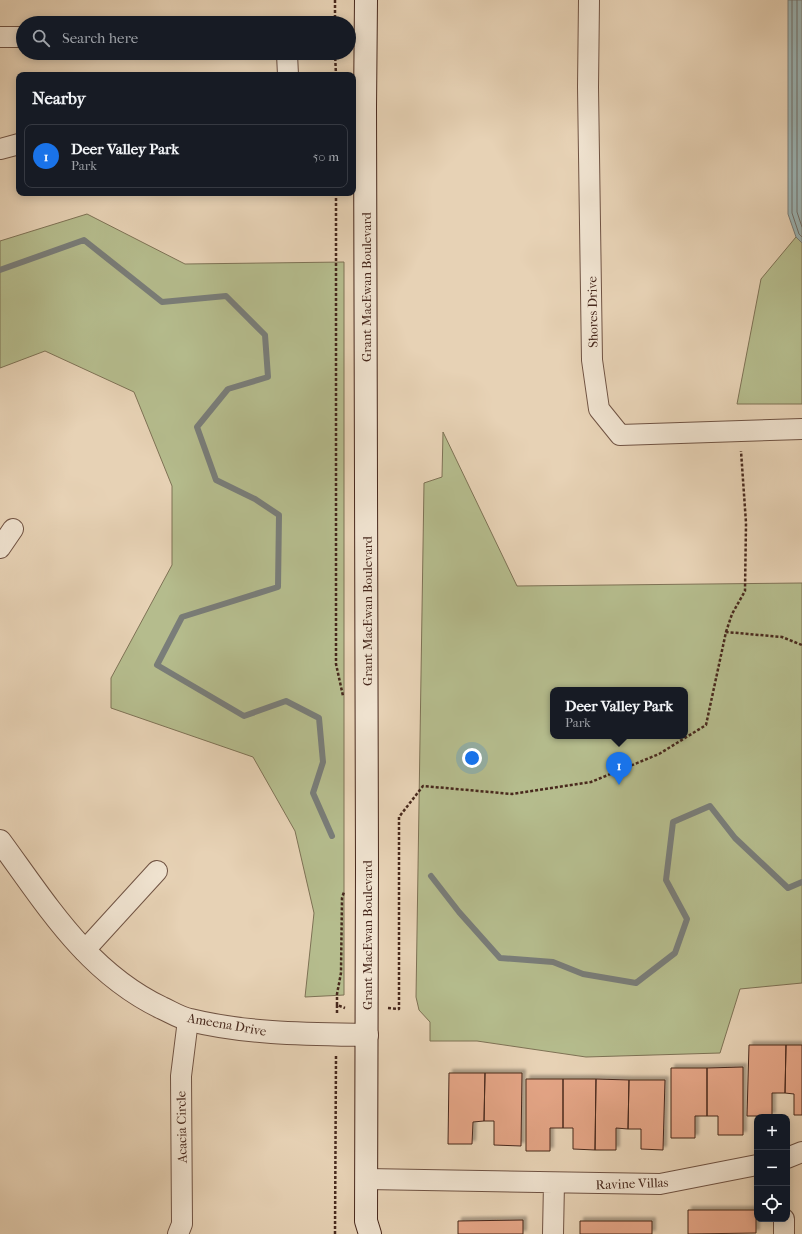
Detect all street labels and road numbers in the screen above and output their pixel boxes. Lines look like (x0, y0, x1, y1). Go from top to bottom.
street label: Grant MacEwan Boulevard (359, 211, 374, 362)
street label: Shores Drive (584, 275, 601, 348)
street label: Grant MacEwan Boulevard (360, 535, 375, 686)
street label: Grant MacEwan Boulevard (360, 859, 375, 1010)
street label: Ameena Drive (185, 1010, 268, 1039)
street label: Acacia Circle (173, 1090, 190, 1164)
street label: Ravine Villas (595, 1175, 669, 1192)

